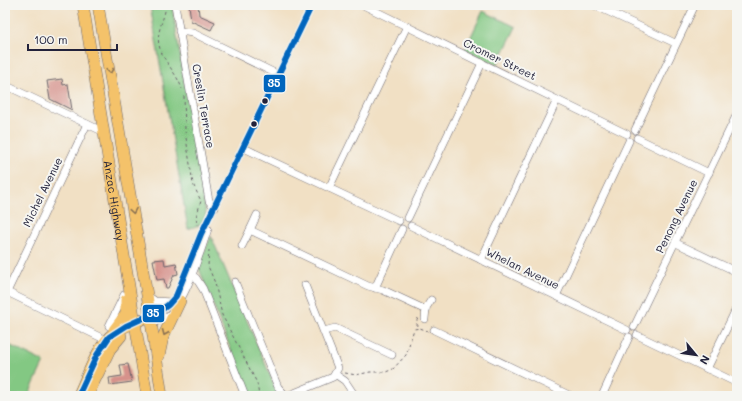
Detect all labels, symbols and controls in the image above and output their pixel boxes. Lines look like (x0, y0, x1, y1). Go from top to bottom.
scale bar (28, 26, 117, 52)
text: 100 m (34, 31, 68, 47)
street label: Cromer Street (461, 35, 539, 83)
street label: Creslin Terrace (189, 63, 219, 150)
one-way arrow (105, 68, 113, 74)
line badge: 35 (263, 74, 286, 93)
text: 35 (267, 75, 281, 90)
unlabelled marker (260, 96, 270, 106)
unlabelled marker (249, 119, 259, 129)
street label: Michel Avenue (19, 154, 65, 229)
street label: Anzac Highway (101, 159, 129, 242)
street label: Penong Avenue (652, 176, 700, 255)
one-way arrow (128, 208, 137, 214)
street label: Whelan Avenue (484, 244, 562, 292)
line badge: 35 (142, 304, 165, 323)
text: 35 (146, 305, 160, 320)
one-way arrow (162, 329, 170, 337)
north arrow (676, 335, 716, 375)
text: N (697, 353, 714, 367)

